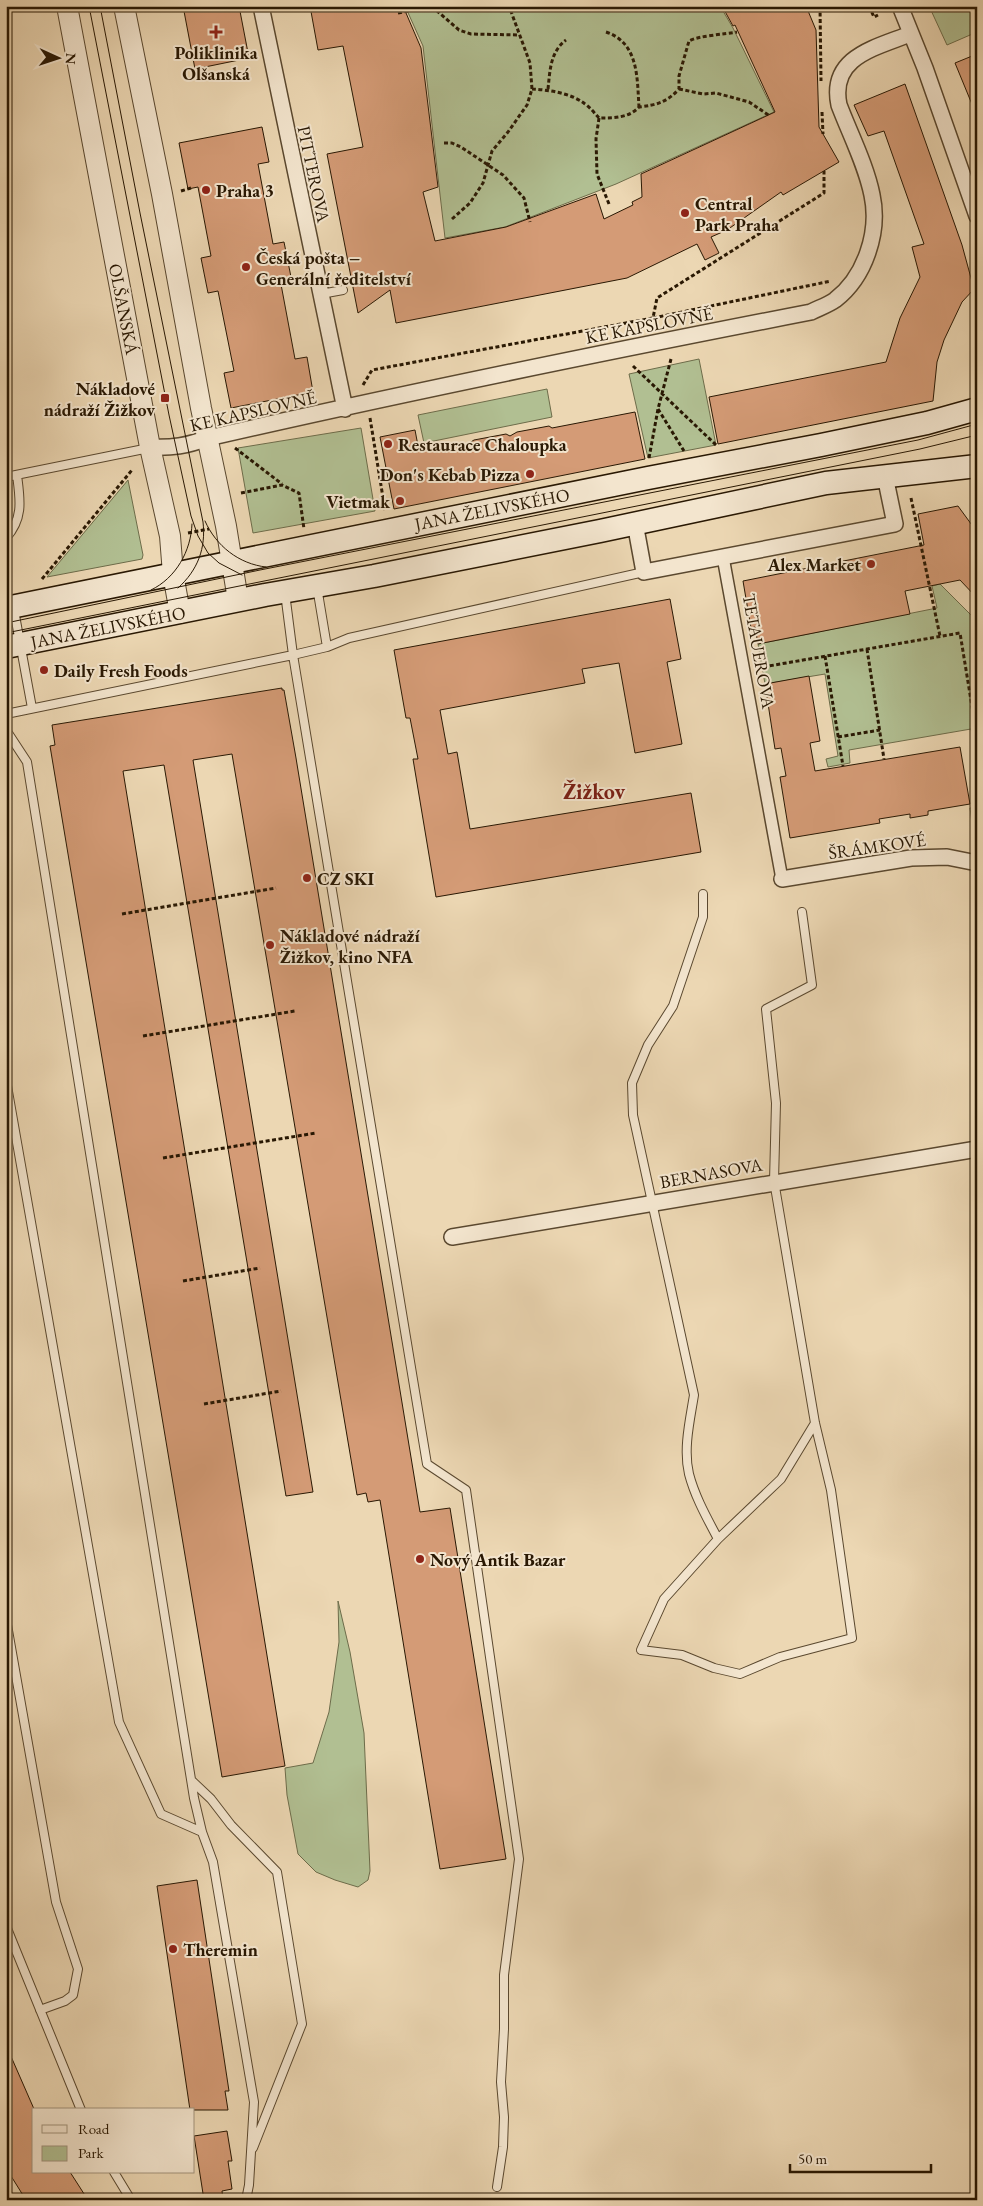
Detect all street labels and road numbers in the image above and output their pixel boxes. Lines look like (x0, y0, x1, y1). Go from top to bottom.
street label: PITTEROVA (293, 123, 336, 225)
street label: OLŠANSKÁ (104, 261, 144, 357)
street label: KE KAPSLOVNĚ (583, 301, 715, 349)
street label: KE KAPSLOVNĚ (187, 385, 319, 437)
street label: JANA ŽELIVSKÉHO (411, 483, 571, 536)
street label: TETAUEROVA (738, 591, 781, 711)
street label: JANA ŽELIVSKÉHO (27, 601, 187, 654)
street label: ŠRÁMKOVÉ (827, 828, 927, 864)
street label: BERNASOVA (658, 1153, 765, 1193)

